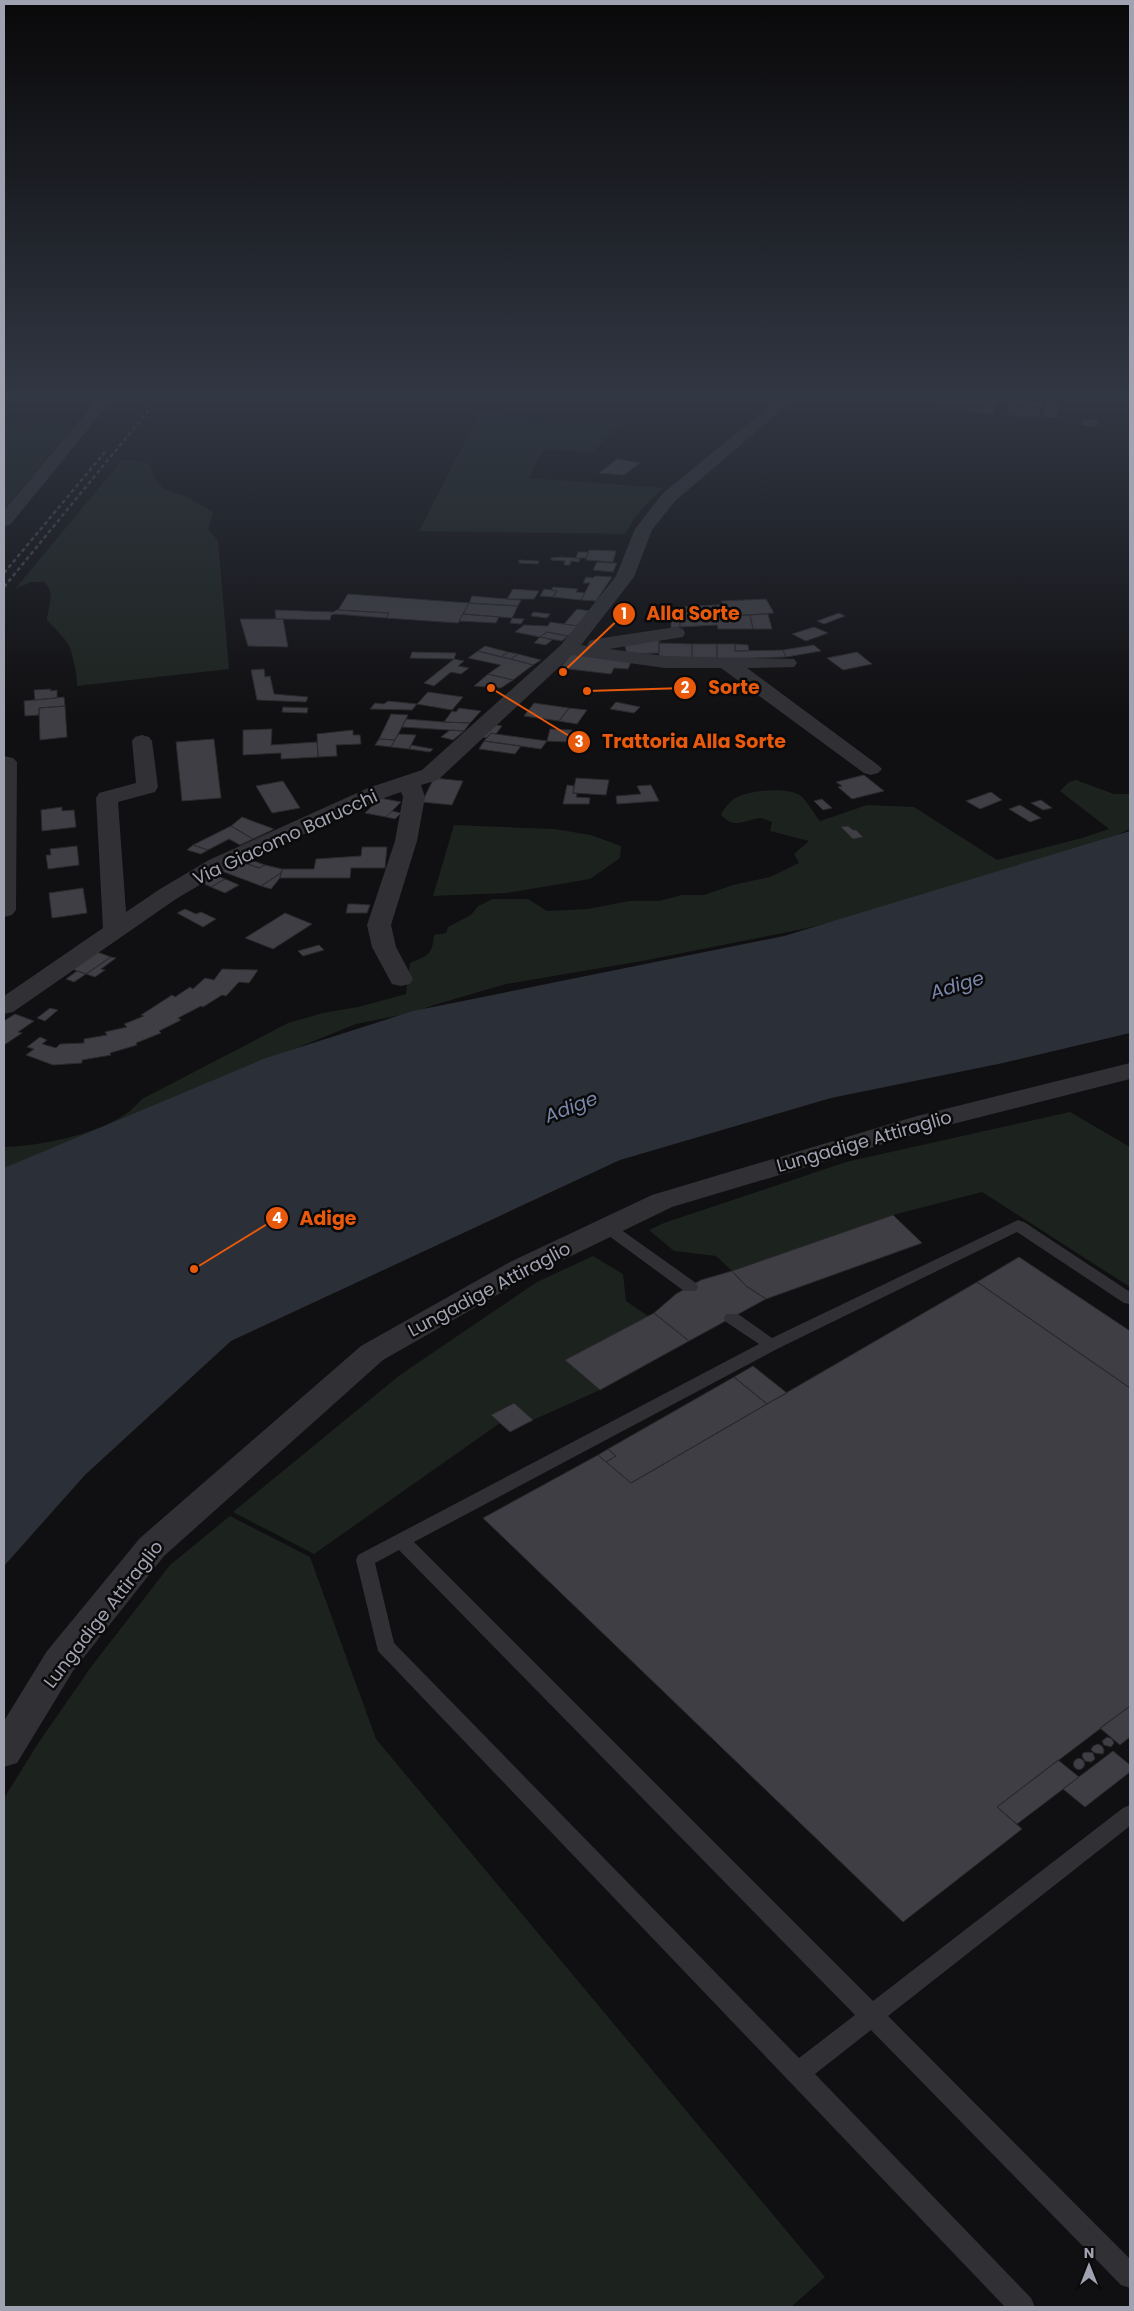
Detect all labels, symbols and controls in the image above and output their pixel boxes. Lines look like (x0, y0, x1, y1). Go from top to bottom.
callout: Alla Sorte (612, 597, 750, 631)
text: Alla Sorte (646, 600, 740, 627)
text: 1 (621, 603, 627, 624)
callout: Sorte (673, 671, 769, 705)
text: Sorte (708, 674, 760, 701)
text: 2 (681, 677, 690, 698)
callout: Trattoria Alla Sorte (567, 725, 796, 759)
text: Trattoria Alla Sorte (602, 728, 786, 755)
text: 3 (574, 731, 584, 752)
street label: Via Giacomo Barucchi (189, 783, 381, 891)
water label: Adige (926, 964, 987, 1006)
water label: Adige (540, 1084, 602, 1130)
street label: Lungadige Attiraglio (774, 1104, 954, 1178)
callout: Adige (264, 1201, 367, 1235)
text: Adige (299, 1205, 357, 1232)
text: 4 (272, 1207, 282, 1228)
street label: Lungadige Attiraglio (403, 1235, 575, 1343)
street label: Lungadige Attiraglio (37, 1535, 169, 1693)
north arrow (1064, 2241, 1114, 2291)
text: N (1084, 2243, 1094, 2263)

